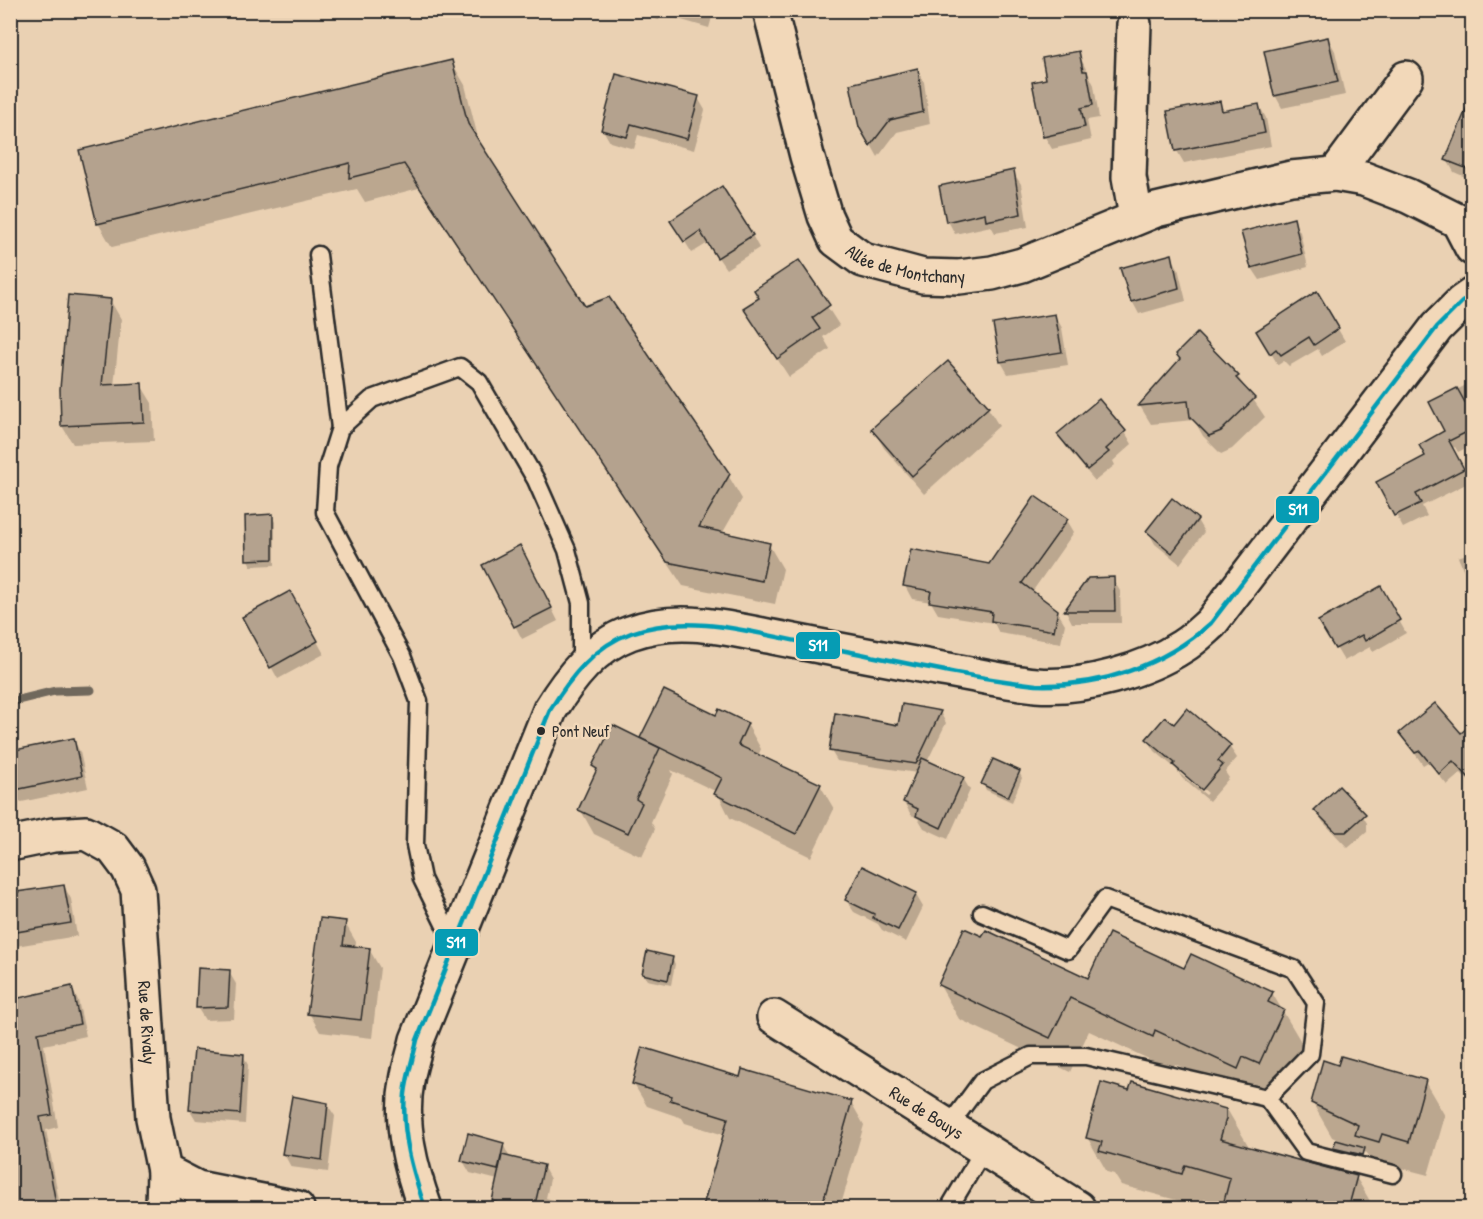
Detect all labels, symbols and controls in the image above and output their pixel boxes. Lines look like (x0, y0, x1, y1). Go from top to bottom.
street label: Allée de Montchany (841, 238, 967, 289)
line badge: S11 (1275, 495, 1320, 524)
text: S11 (1289, 498, 1308, 520)
line badge: S11 (795, 631, 841, 660)
text: S11 (809, 634, 828, 656)
place label: Pont Neuf (552, 720, 610, 742)
marker: Pont Neuf (535, 725, 547, 737)
line badge: S11 (434, 928, 479, 957)
text: S11 (447, 931, 466, 953)
street label: Rue de Rivaly (132, 980, 162, 1066)
street label: Rue de Bouys (885, 1080, 969, 1145)

